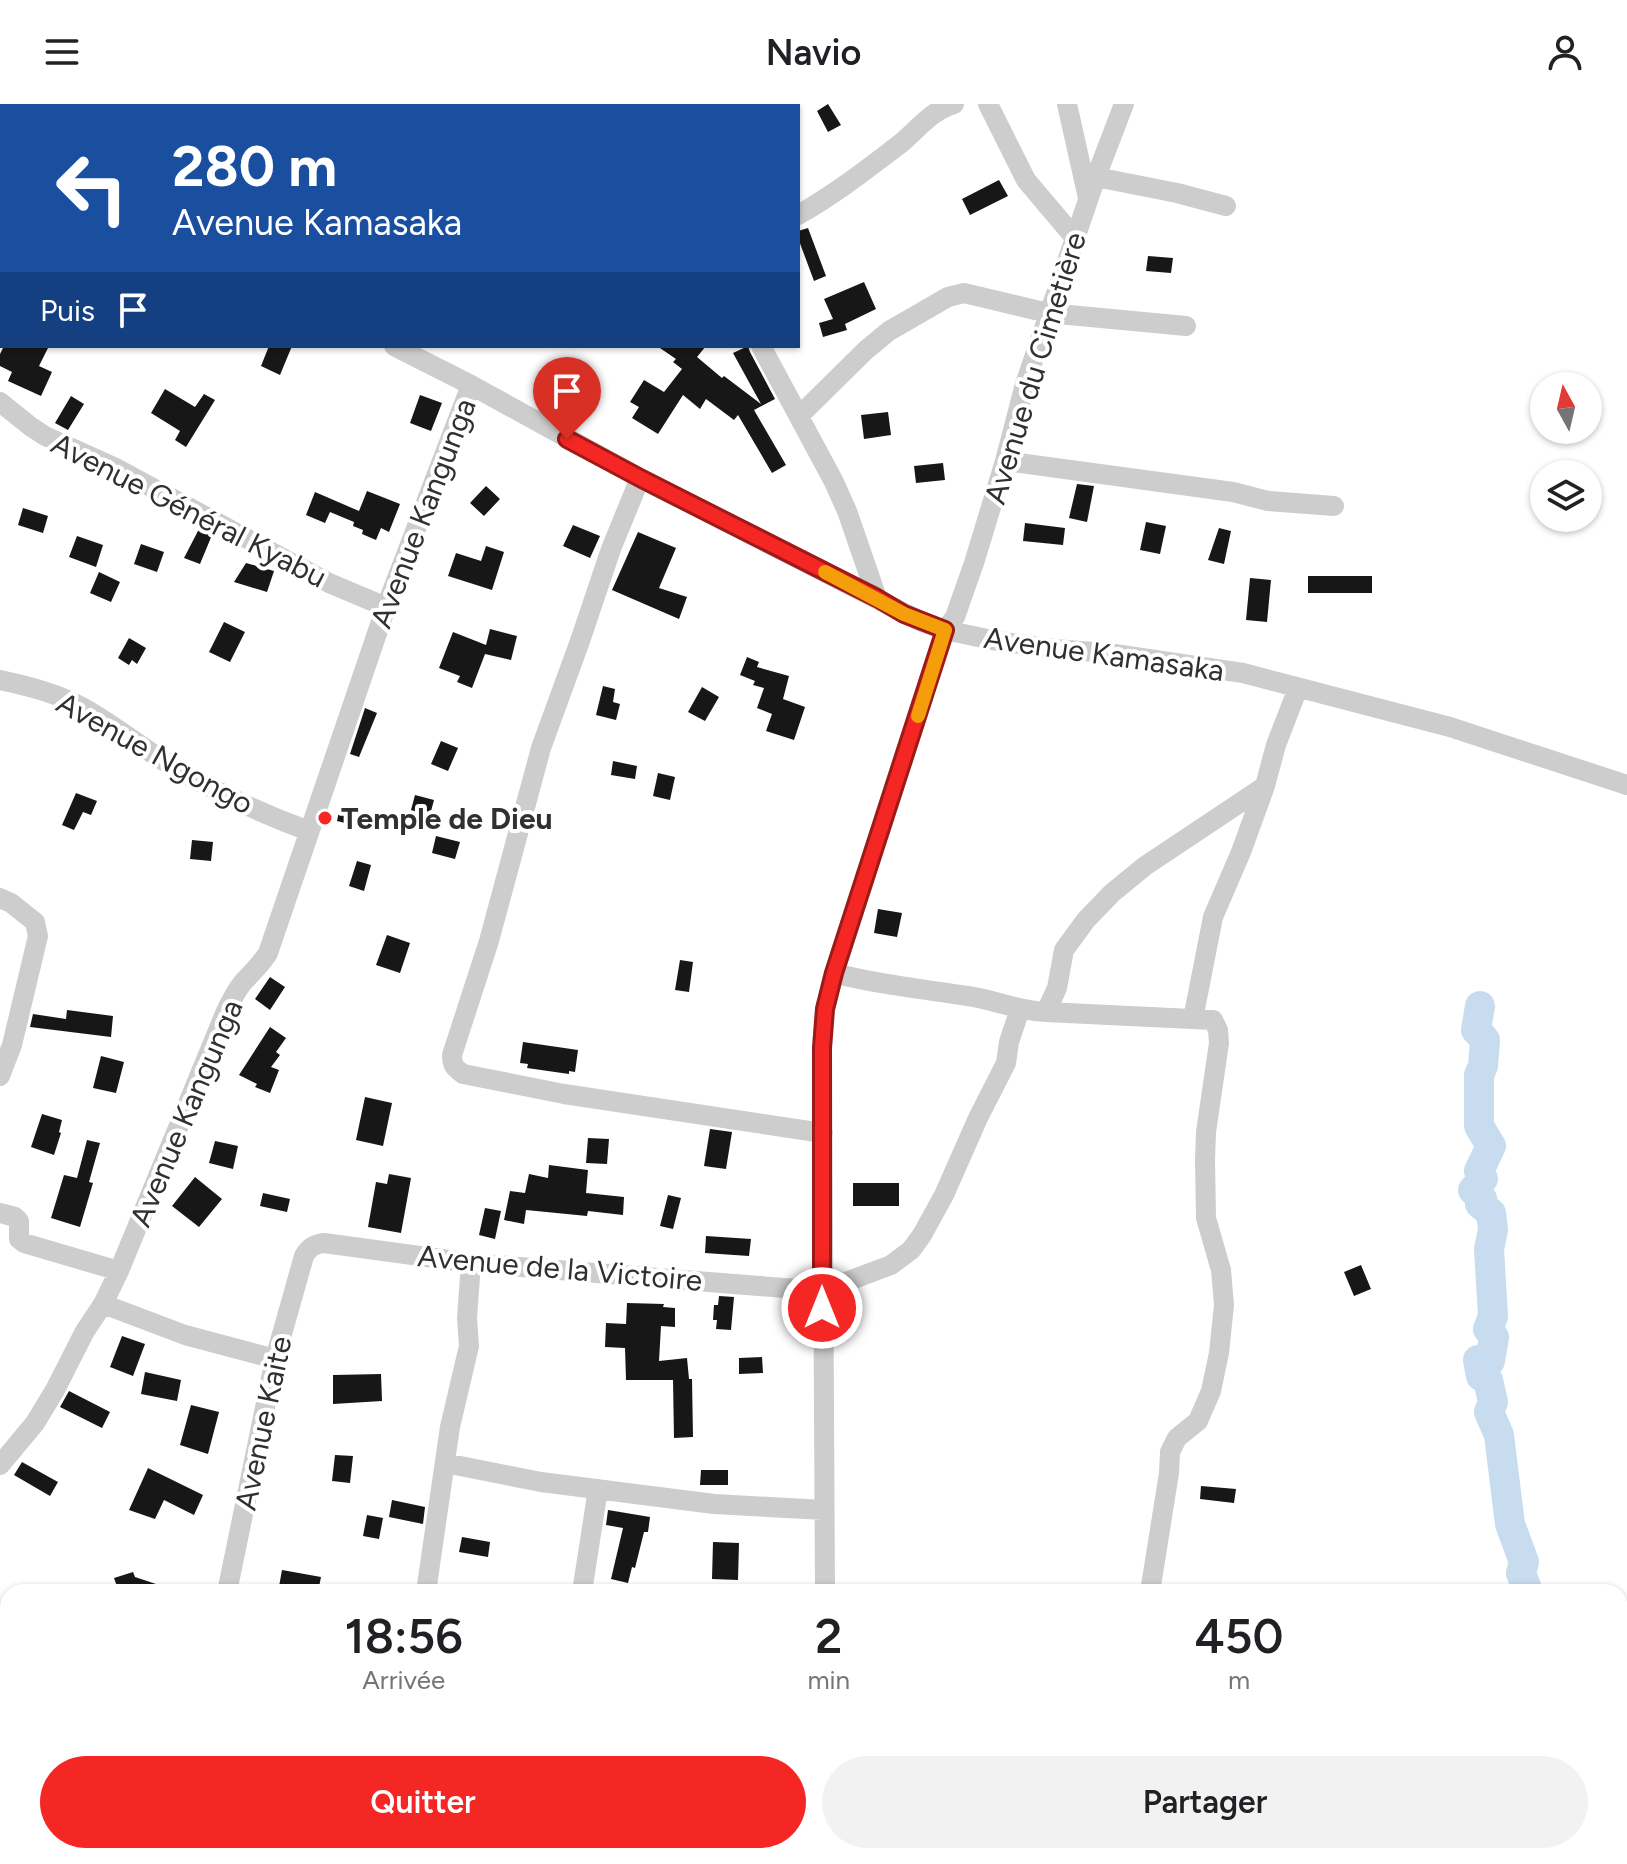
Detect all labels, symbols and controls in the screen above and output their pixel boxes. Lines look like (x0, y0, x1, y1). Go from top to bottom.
icon: menu (40, 30, 84, 74)
icon: person (1543, 30, 1587, 74)
text: Navio (766, 31, 861, 74)
text: 280 m (172, 133, 337, 200)
icon: left (40, 136, 144, 240)
text: Avenue Kamasaka (172, 201, 462, 244)
street label: Avenue du Cimetière (976, 228, 1094, 508)
icon: arrive (111, 288, 155, 332)
text: Puis (40, 292, 95, 329)
pin (533, 357, 601, 439)
icon: arrive (545, 369, 589, 413)
north arrow (1530, 372, 1602, 444)
map controls (1530, 372, 1602, 532)
street label: Avenue Kangunga (362, 393, 484, 633)
street label: Avenue Général Kyabu (45, 425, 333, 595)
button: layers (1530, 460, 1602, 532)
street label: Avenue Kamasaka (982, 619, 1226, 689)
street label: Avenue Ngongo (50, 684, 260, 822)
place label: Temple de Dieu (341, 800, 553, 837)
marker: Temple de Dieu (316, 809, 334, 827)
street label: Avenue Kangunga (122, 994, 250, 1232)
street label: Avenue de la Victoire (416, 1237, 704, 1299)
position arrow (780, 1266, 864, 1350)
street label: Avenue Kaite (227, 1333, 299, 1513)
text: 18:56 (345, 1607, 463, 1665)
text: 2 (815, 1607, 842, 1665)
text: 450 (1195, 1607, 1283, 1665)
text: Arrivée (362, 1664, 445, 1696)
text: min (807, 1664, 850, 1696)
text: m (1228, 1664, 1250, 1696)
button: Quitter (40, 1756, 806, 1848)
button: Partager (822, 1756, 1588, 1848)

